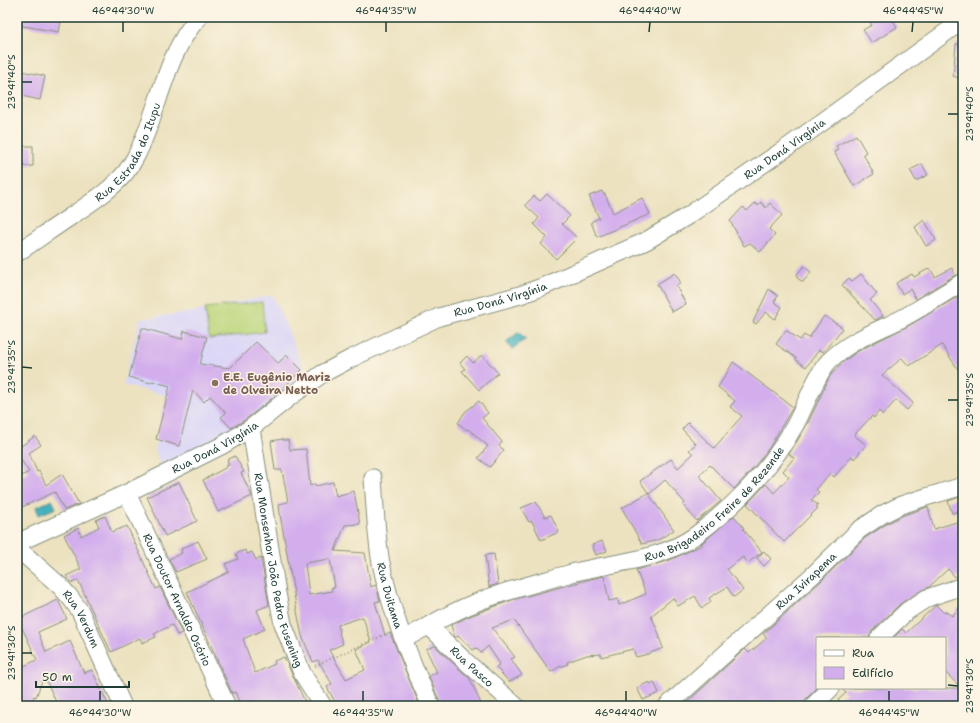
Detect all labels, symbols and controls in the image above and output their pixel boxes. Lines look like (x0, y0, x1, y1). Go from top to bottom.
text: 46°44'30"W (92, 4, 155, 17)
text: 46°44'35"W (355, 4, 417, 17)
text: 46°44'40"W (619, 4, 682, 17)
text: 46°44'45"W (882, 4, 944, 17)
text: 23°41'40"S (5, 54, 18, 110)
text: 23°41'40"S (963, 86, 976, 142)
street label: Rua Estrada do Itupu (92, 101, 164, 205)
street label: Rua Doná Virgínia (741, 115, 829, 183)
street label: Rua Doná Virgínia (452, 279, 550, 321)
text: 23°41'35"S (5, 340, 18, 394)
place label: E.E. Eugênio Mariz de Olveira Netto (223, 370, 331, 398)
text: 23°41'35"S (963, 373, 976, 427)
marker: E.E. Eugênio Mariz de Olveira Netto (210, 378, 220, 388)
street label: Rua Doná Virgínia (169, 418, 262, 477)
street label: Rua Brigadeiro Freire de Rezende (643, 444, 788, 565)
street label: Rua Monsenhor João Pedro Fusening (250, 472, 306, 670)
street label: Rua Doutor Arnaldo Osório (139, 531, 214, 669)
street label: Rua Ivirapema (772, 549, 840, 613)
street label: Rua Duitama (373, 561, 406, 631)
street label: Rua Verdum (59, 587, 103, 651)
text: 23°41'30"S (5, 625, 18, 681)
legend (816, 637, 946, 689)
street label: Rua Pasco (446, 643, 497, 691)
text: Rua (852, 645, 875, 661)
text: 23°41'30"S (963, 658, 976, 714)
scale bar (36, 663, 129, 689)
text: Edifício (852, 665, 893, 681)
text: 50 m (42, 669, 72, 685)
text: 46°44'30"W (69, 706, 132, 719)
text: 46°44'35"W (332, 706, 394, 719)
text: 46°44'40"W (595, 706, 658, 719)
text: 46°44'45"W (858, 706, 920, 719)

